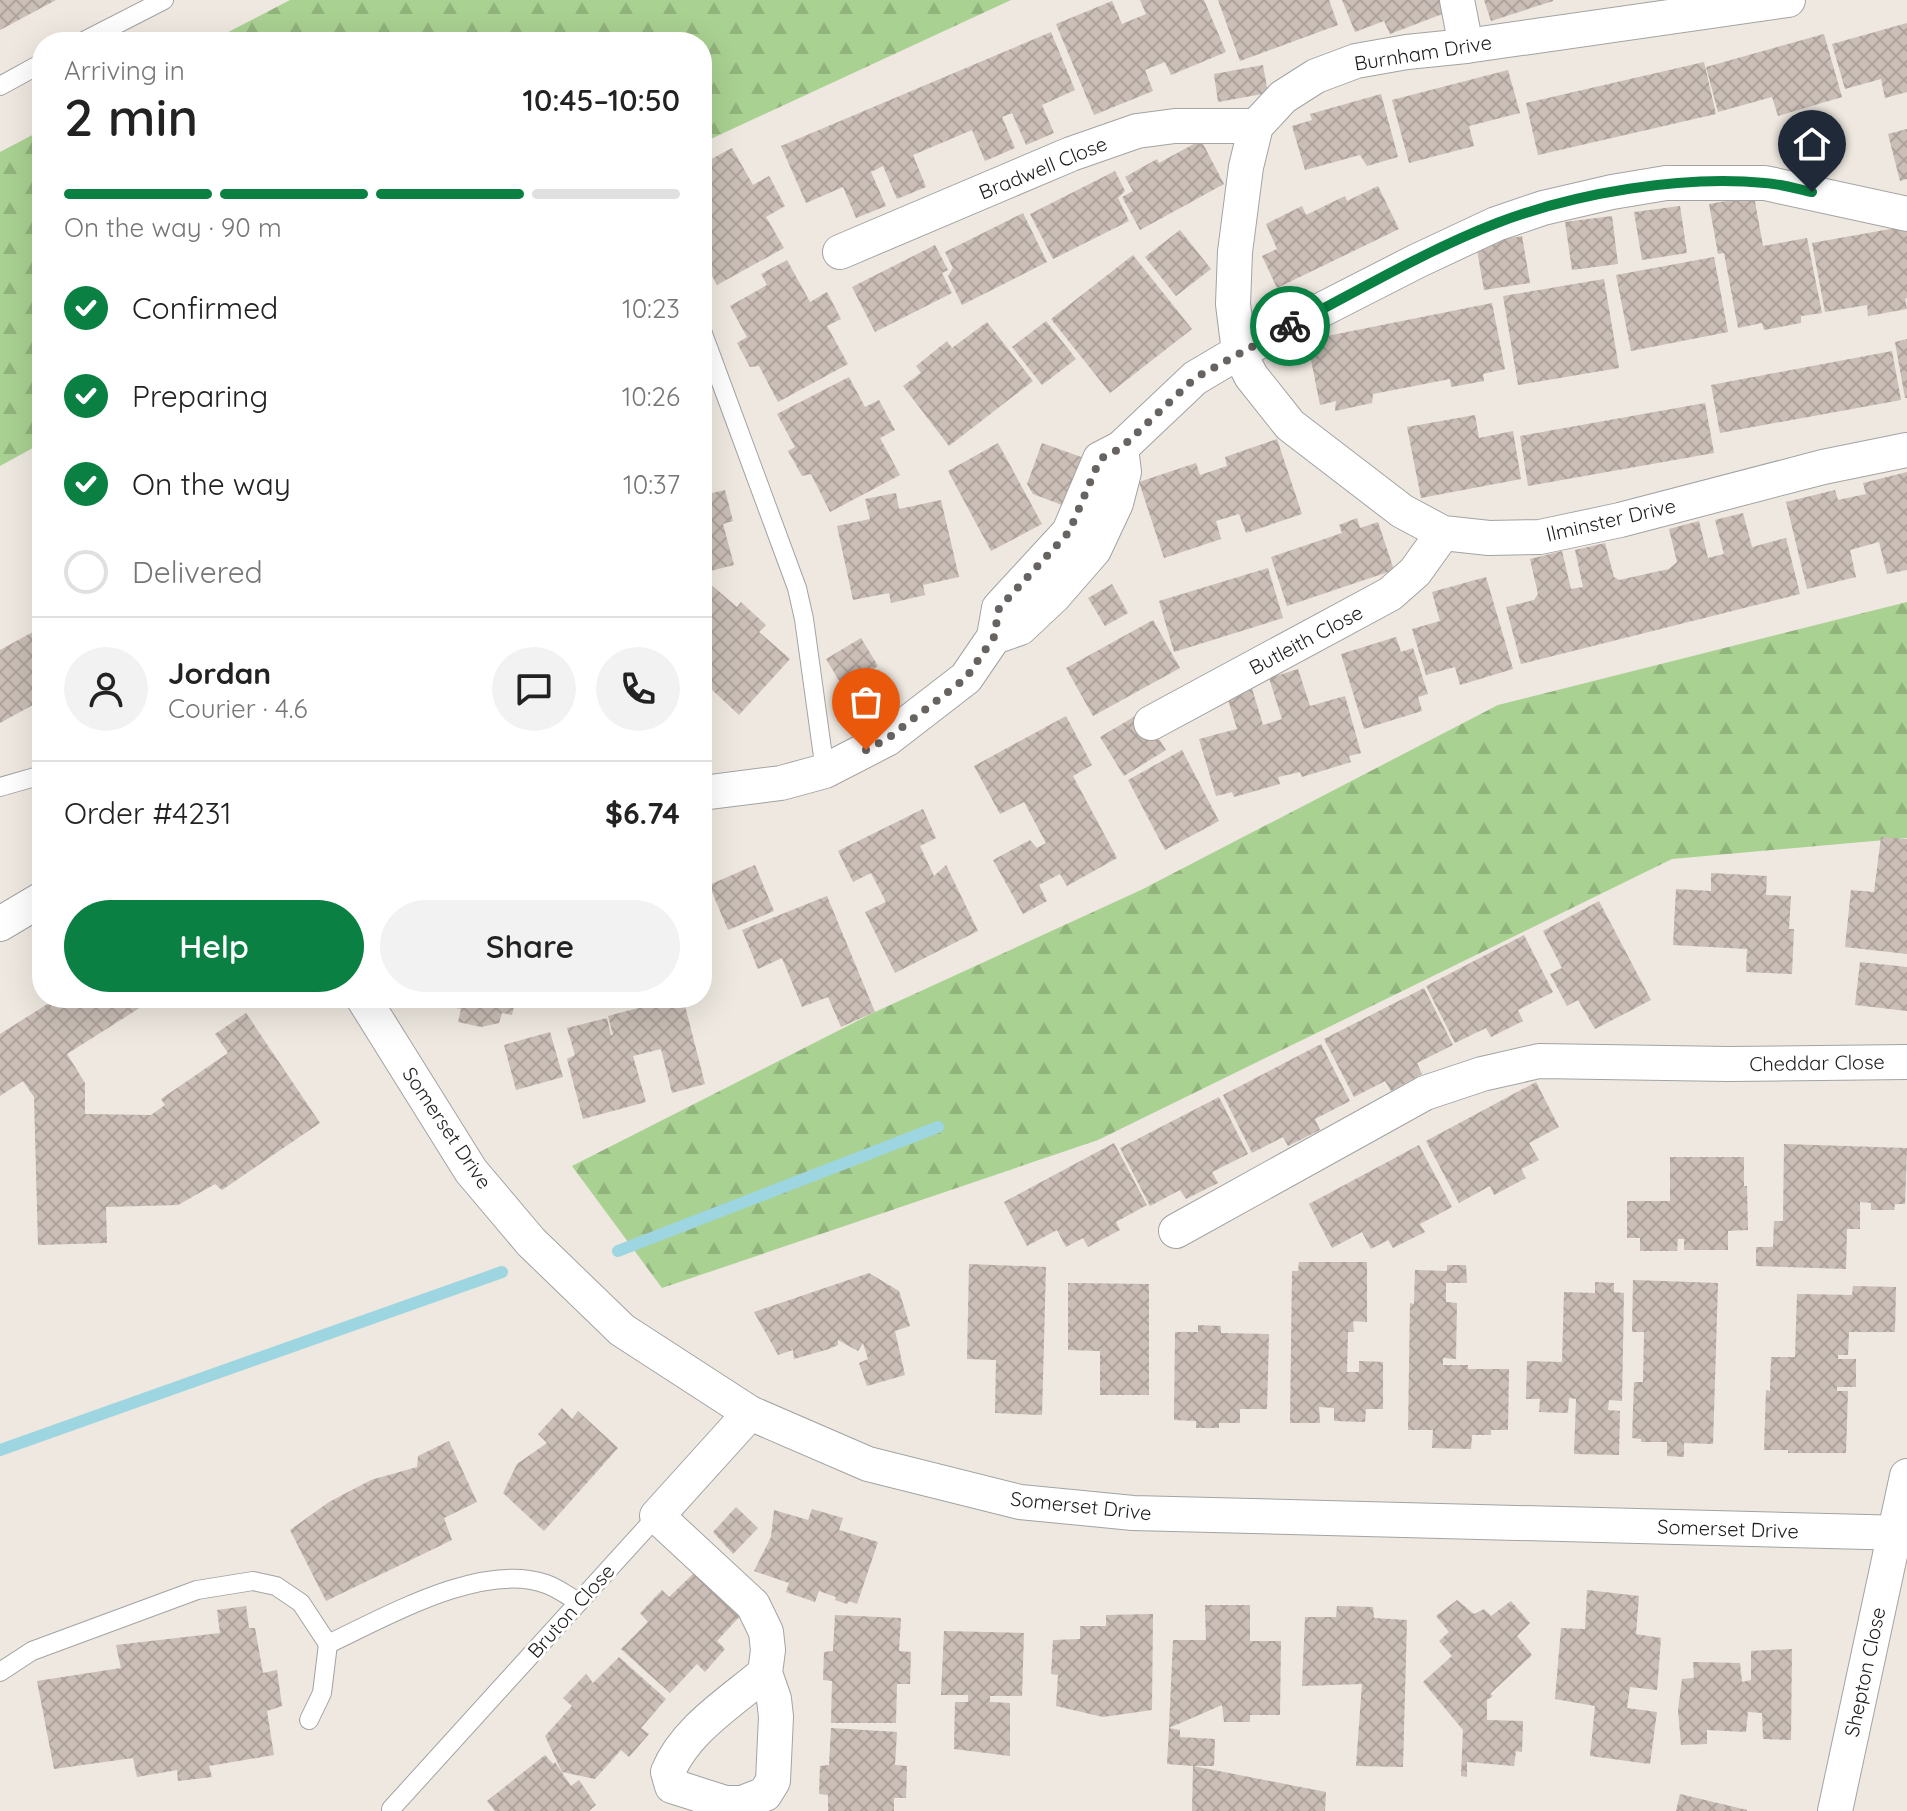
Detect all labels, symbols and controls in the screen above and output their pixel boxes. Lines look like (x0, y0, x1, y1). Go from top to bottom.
street label: Burnham Drive (1352, 29, 1494, 76)
text: Arriving in (64, 54, 185, 87)
text: 10:45–10:50 (522, 81, 680, 119)
text: 2 min (64, 84, 198, 149)
pin (1778, 110, 1846, 192)
icon: home (1790, 122, 1834, 166)
street label: Bradwell Close (975, 130, 1111, 205)
text: On the way · 90 m (64, 211, 282, 244)
icon: check (64, 286, 108, 330)
courier (1250, 286, 1330, 366)
text: Confirmed (132, 289, 278, 327)
text: 10:23 (622, 292, 680, 325)
icon: bike (1268, 304, 1312, 348)
icon: check (64, 374, 108, 418)
text: Preparing (132, 377, 268, 415)
text: 10:26 (622, 380, 680, 413)
icon: check (64, 462, 108, 506)
text: On the way (132, 465, 291, 503)
text: 10:37 (623, 468, 680, 501)
street label: Ilminster Drive (1544, 492, 1678, 547)
text: Delivered (132, 553, 263, 591)
street label: Butleith Close (1245, 599, 1367, 680)
button: person (64, 647, 148, 731)
button: chat (492, 647, 576, 731)
button: phone (596, 647, 680, 731)
text: Jordan (168, 654, 271, 692)
pin (832, 668, 900, 750)
icon: bag (844, 680, 888, 724)
text: Courier · 4.6 (168, 692, 307, 725)
text: Order #4231 (64, 794, 232, 832)
text: $6.74 (605, 794, 680, 832)
button: Help (64, 900, 364, 992)
button: Share (380, 900, 680, 992)
street label: Cheddar Close (1749, 1049, 1885, 1076)
street label: Somerset Drive (397, 1062, 497, 1193)
street label: Somerset Drive (1009, 1486, 1153, 1525)
street label: Somerset Drive (1657, 1514, 1799, 1543)
street label: Bruton Close (522, 1558, 619, 1663)
street label: Shepton Close (1839, 1605, 1890, 1739)

